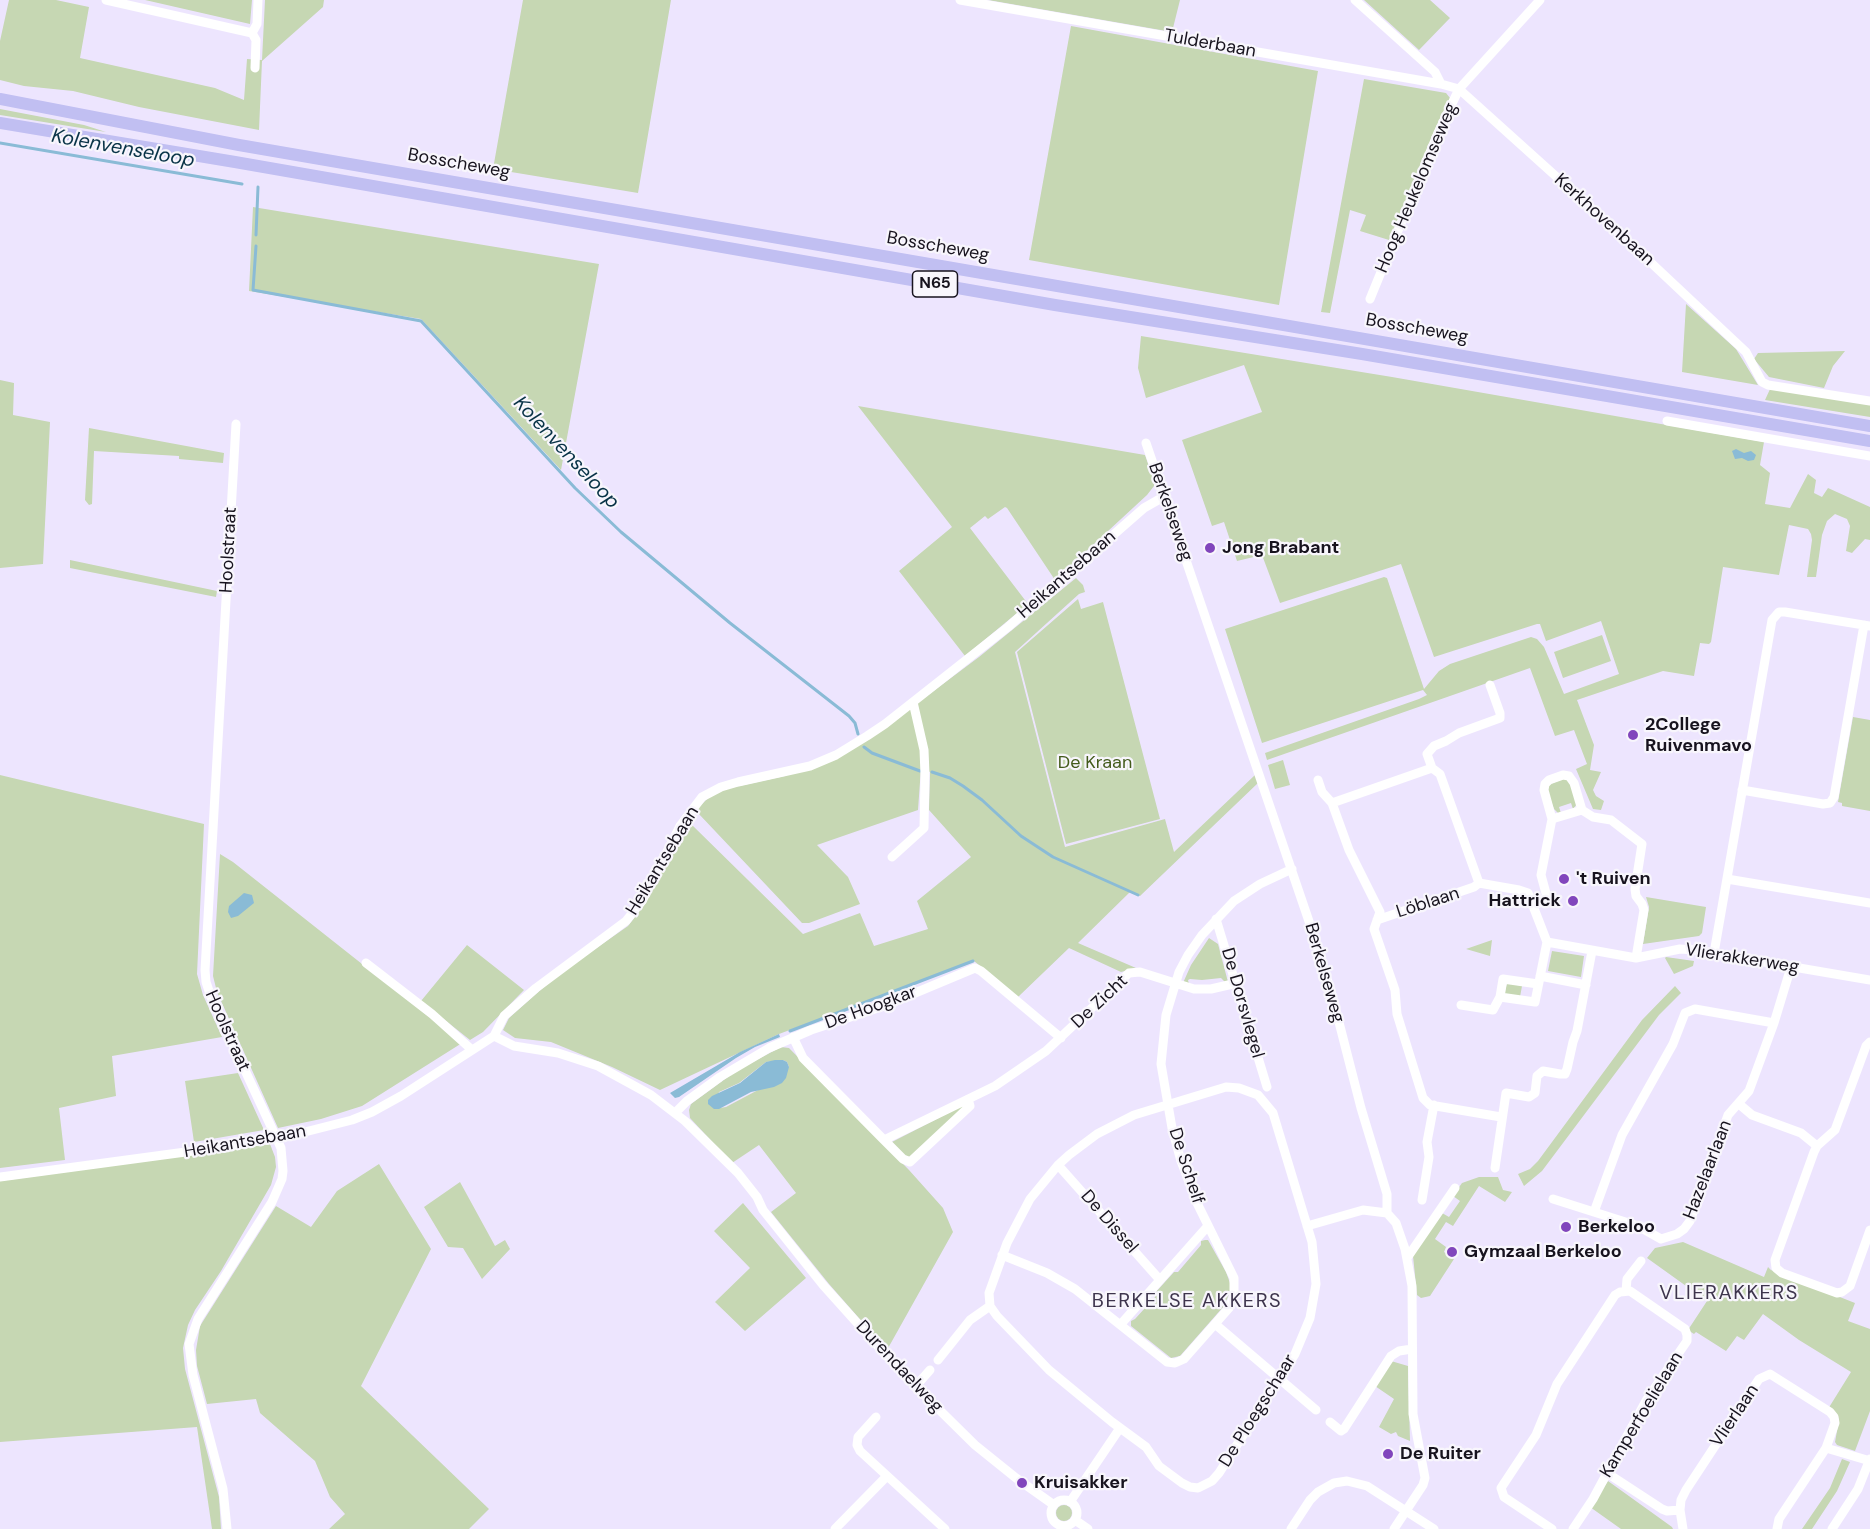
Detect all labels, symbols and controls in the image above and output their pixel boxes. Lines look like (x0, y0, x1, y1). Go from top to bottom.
street label: Tulderbaan (1162, 25, 1258, 63)
street label: Hoog Heukelomseweg (1371, 100, 1463, 276)
water label: Kolenvenseloop (50, 125, 196, 173)
street label: Bosscheweg (406, 144, 512, 184)
street label: Kerkhovenbaan (1550, 169, 1658, 271)
street label: Bosscheweg (885, 227, 991, 267)
road number: N65 (912, 271, 958, 297)
street label: Bosscheweg (1364, 309, 1470, 349)
water label: Kolenvenseloop (508, 392, 624, 514)
street label: Berkelseweg (1143, 460, 1197, 564)
street label: Hoolstraat (216, 506, 242, 594)
street label: Heikantsebaan (1013, 526, 1121, 624)
place label: Jong Brabant (1222, 537, 1339, 559)
marker: Jong Brabant (1203, 541, 1217, 555)
place label: 2College Ruivenmavo (1645, 714, 1752, 756)
marker: 2College Ruivenmavo (1626, 728, 1640, 742)
park label: De Kraan (1058, 752, 1132, 774)
street label: Heikantsebaan (622, 803, 704, 919)
place label: 't Ruiven (1576, 868, 1651, 890)
marker: 't Ruiven (1557, 872, 1571, 886)
street label: Löblaan (1394, 883, 1462, 923)
place label: Hattrick (1488, 890, 1561, 912)
marker: Hattrick (1566, 894, 1580, 908)
street label: Berkelseweg (1299, 921, 1349, 1025)
street label: Vlierakkerweg (1683, 939, 1801, 979)
street label: De Dorsvlegel (1216, 946, 1268, 1060)
street label: De Zicht (1067, 971, 1133, 1033)
street label: De Hoogkar (822, 981, 920, 1035)
street label: Hoolstraat (200, 987, 254, 1075)
street label: Hazelaarlaan (1679, 1117, 1737, 1223)
street label: Heikantsebaan (182, 1121, 308, 1163)
street label: De Schelf (1164, 1125, 1208, 1207)
street label: De Dissel (1076, 1186, 1142, 1258)
place label: Berkeloo (1578, 1216, 1655, 1238)
marker: Berkeloo (1559, 1220, 1573, 1234)
place label: Gymzaal Berkeloo (1464, 1241, 1622, 1263)
marker: Gymzaal Berkeloo (1445, 1245, 1459, 1259)
district label: VLIERAKKERS (1659, 1282, 1799, 1306)
district label: BERKELSE AKKERS (1092, 1290, 1282, 1314)
street label: Durendaelweg (851, 1316, 947, 1418)
street label: Kamperfoelielaan (1596, 1348, 1688, 1482)
street label: De Ploegschaar (1215, 1351, 1301, 1471)
street label: Vlierlaan (1706, 1380, 1764, 1452)
place label: De Ruiter (1400, 1443, 1481, 1465)
marker: De Ruiter (1381, 1447, 1395, 1461)
place label: Kruisakker (1034, 1472, 1128, 1494)
marker: Kruisakker (1015, 1476, 1029, 1490)

